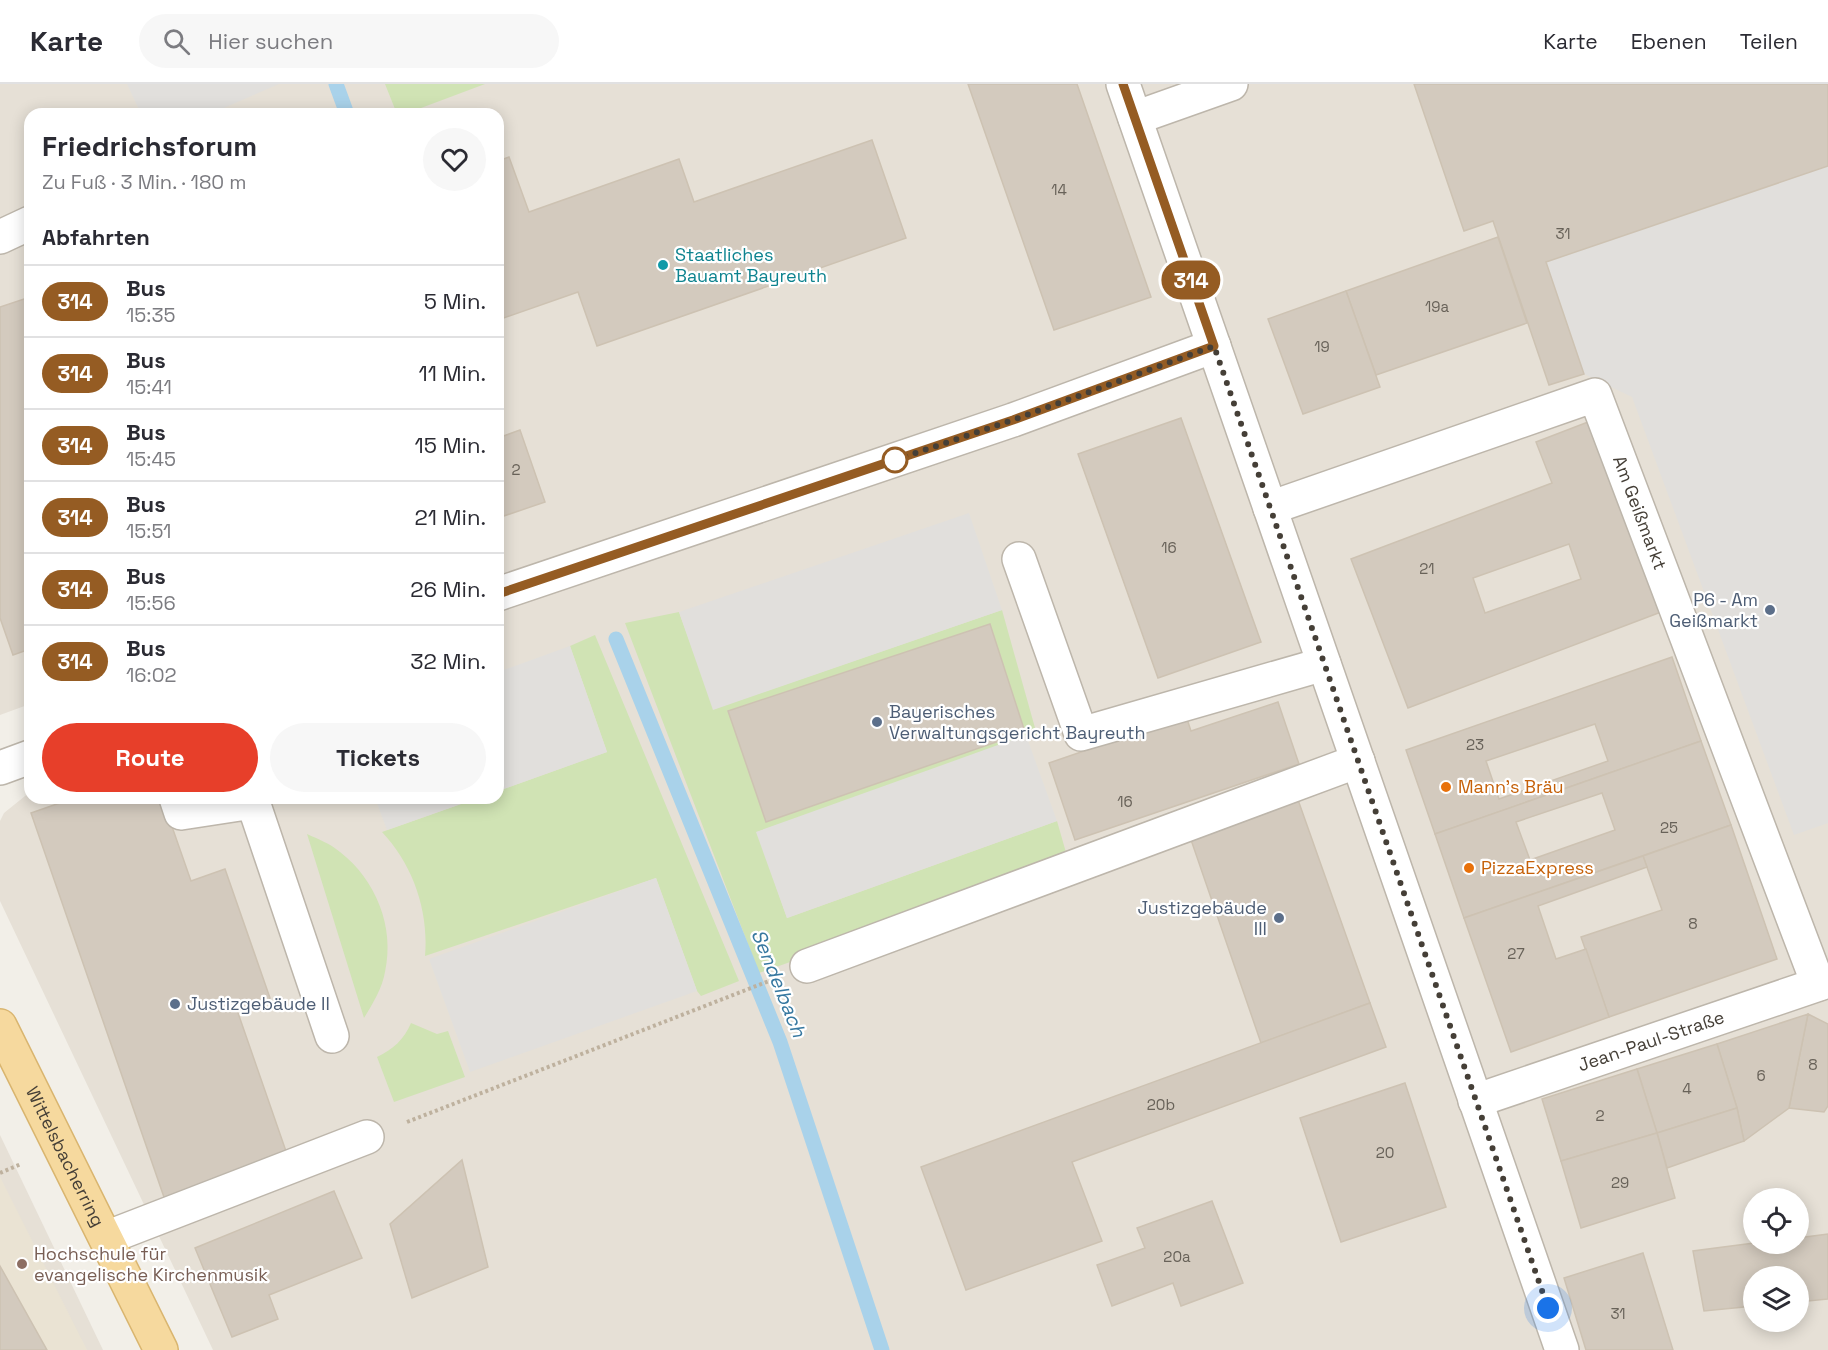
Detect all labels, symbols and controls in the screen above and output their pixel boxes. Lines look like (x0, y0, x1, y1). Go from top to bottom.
search box (139, 14, 559, 68)
text: Karte (30, 23, 103, 59)
icon: search (160, 25, 193, 58)
text: Hier suchen (208, 27, 333, 55)
text: Karte (1543, 28, 1598, 55)
text: Ebenen (1631, 28, 1707, 55)
text: Teilen (1740, 28, 1798, 55)
text: Friedrichsforum (42, 128, 257, 164)
button: heart (423, 128, 486, 191)
text: Zu Fuß · 3 Min. · 180 m (42, 169, 247, 195)
house number: 14 (1051, 180, 1067, 199)
text: Abfahrten (42, 223, 150, 251)
house number: 31 (1555, 224, 1571, 243)
place label: Staatliches Bauamt Bayreuth (675, 243, 827, 287)
marker: Staatliches Bauamt Bayreuth (656, 258, 670, 272)
line badge: 314 (1156, 260, 1226, 300)
text: 314 (1173, 267, 1209, 294)
text: Bus (126, 274, 166, 302)
text: 5 Min. (424, 287, 486, 315)
text: 314 (57, 288, 93, 315)
house number: 19a (1425, 297, 1449, 316)
text: 15:35 (126, 302, 175, 328)
house number: 19 (1314, 337, 1330, 356)
text: Bus (126, 346, 166, 374)
text: 11 Min. (418, 359, 486, 387)
text: 314 (57, 360, 93, 387)
text: 15:41 (126, 374, 172, 400)
text: Bus (126, 418, 166, 446)
text: 15 Min. (414, 431, 486, 459)
text: 314 (57, 432, 93, 459)
text: 15:45 (126, 446, 176, 472)
unlabelled marker (882, 447, 908, 473)
street label: Am Geißmarkt (1608, 452, 1672, 573)
house number: 2 (511, 460, 521, 479)
text: Bus (126, 490, 166, 518)
text: 21 Min. (414, 503, 486, 531)
text: 314 (57, 504, 93, 531)
text: 15:51 (126, 518, 171, 544)
house number: 16 (1161, 538, 1177, 557)
house number: 21 (1419, 559, 1435, 578)
text: Bus (126, 562, 166, 590)
text: 26 Min. (410, 575, 486, 603)
text: 314 (57, 576, 93, 603)
place label: P6 - Am Geißmarkt (1669, 588, 1758, 632)
text: 15:56 (126, 590, 176, 616)
marker: P6 - Am Geißmarkt (1763, 603, 1777, 617)
text: Bus (126, 634, 166, 662)
text: 32 Min. (410, 647, 486, 675)
text: 314 (57, 648, 93, 675)
text: 16:02 (126, 662, 177, 688)
place label: Bayerisches Verwaltungsgericht Bayreuth (889, 700, 1146, 744)
marker: Bayerisches Verwaltungsgericht Bayreuth (870, 715, 884, 729)
button: Route (42, 723, 258, 792)
button: Tickets (270, 723, 486, 792)
house number: 23 (1466, 735, 1484, 754)
place label: Mann's Bräu (1458, 775, 1564, 798)
marker: Mann's Bräu (1439, 780, 1453, 794)
house number: 16 (1117, 792, 1133, 811)
house number: 25 (1660, 818, 1678, 837)
place label: PizzaExpress (1481, 856, 1594, 879)
marker: PizzaExpress (1462, 861, 1476, 875)
place label: Justizgebäude III (1138, 896, 1267, 940)
marker: Justizgebäude III (1272, 911, 1286, 925)
house number: 8 (1688, 914, 1698, 933)
water label: Sendelbach (746, 925, 813, 1042)
house number: 27 (1507, 944, 1525, 963)
place label: Justizgebäude II (187, 992, 330, 1015)
marker: Justizgebäude II (168, 997, 182, 1011)
street label: Jean-Paul-Straße (1575, 1005, 1727, 1076)
house number: 8 (1808, 1055, 1818, 1074)
house number: 6 (1756, 1066, 1766, 1085)
house number: 4 (1682, 1079, 1692, 1098)
street label: Wittelsbacherring (21, 1083, 110, 1230)
house number: 20b (1147, 1095, 1175, 1114)
house number: 2 (1595, 1106, 1605, 1125)
house number: 20 (1376, 1143, 1394, 1162)
house number: 29 (1611, 1173, 1629, 1192)
map controls (1743, 1188, 1809, 1332)
button: locate (1743, 1188, 1809, 1254)
place label: Hochschule für evangelische Kirchenmusik (34, 1242, 268, 1286)
house number: 20a (1163, 1247, 1191, 1266)
marker: Hochschule für evangelische Kirchenmusik (15, 1257, 29, 1271)
button: layers (1743, 1266, 1809, 1332)
your location (1533, 1293, 1563, 1323)
house number: 31 (1610, 1304, 1626, 1323)

